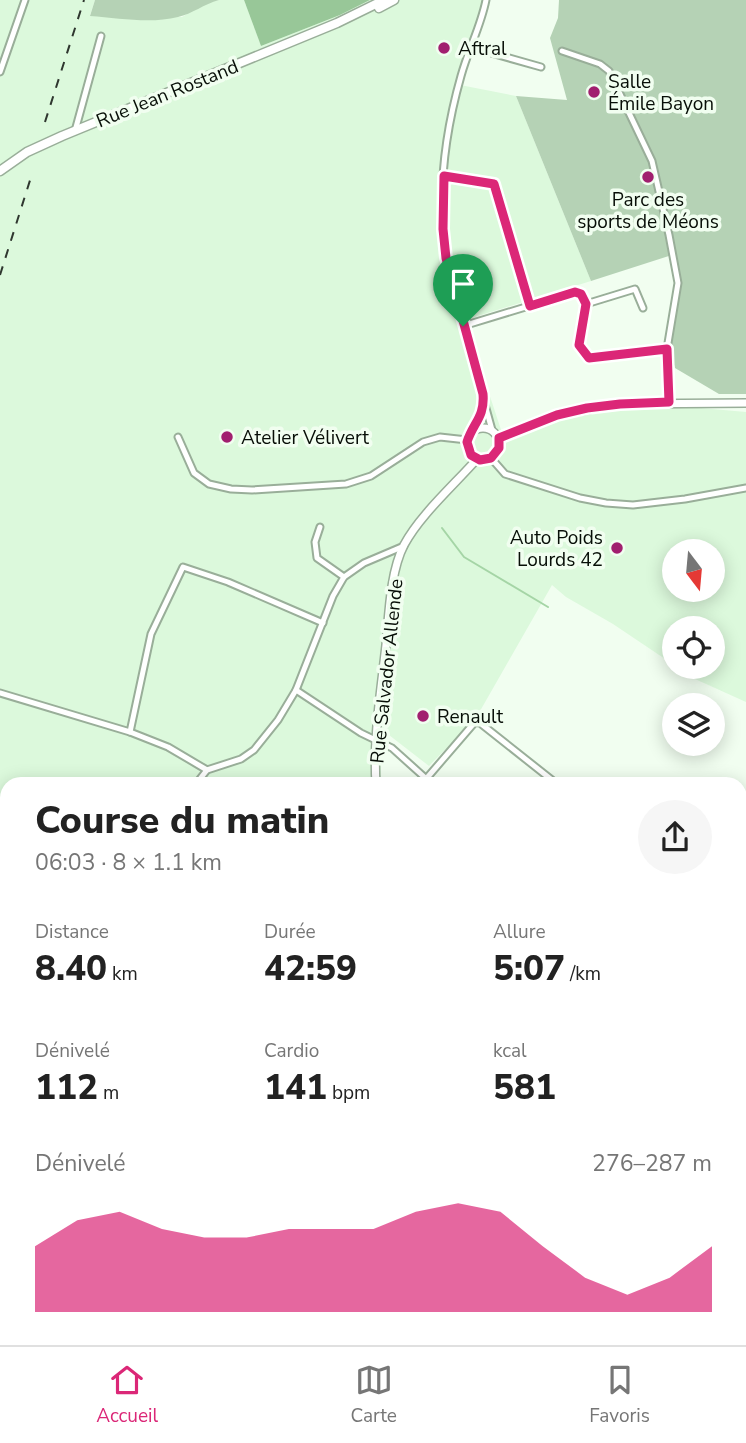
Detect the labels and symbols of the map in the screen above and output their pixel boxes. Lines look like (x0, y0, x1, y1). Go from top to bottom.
place label: Aftral (458, 36, 507, 62)
marker: Aftral (436, 40, 452, 56)
street label: Rue Jean Rostand (92, 54, 242, 134)
place label: Salle Émile Bayon (608, 69, 714, 117)
marker: Salle Émile Bayon (586, 84, 602, 100)
marker: Parc des sports de Méons (640, 169, 656, 185)
place label: Parc des sports de Méons (577, 187, 719, 235)
pin (433, 254, 493, 326)
place label: Atelier Vélivert (241, 425, 369, 451)
marker: Atelier Vélivert (219, 429, 235, 445)
place label: Auto Poids Lourds 42 (510, 525, 603, 573)
north arrow (662, 539, 724, 602)
marker: Auto Poids Lourds 42 (609, 540, 625, 556)
street label: Rue Salvador Allende (364, 577, 410, 765)
place label: Renault (437, 704, 504, 730)
marker: Renault (415, 708, 431, 724)

